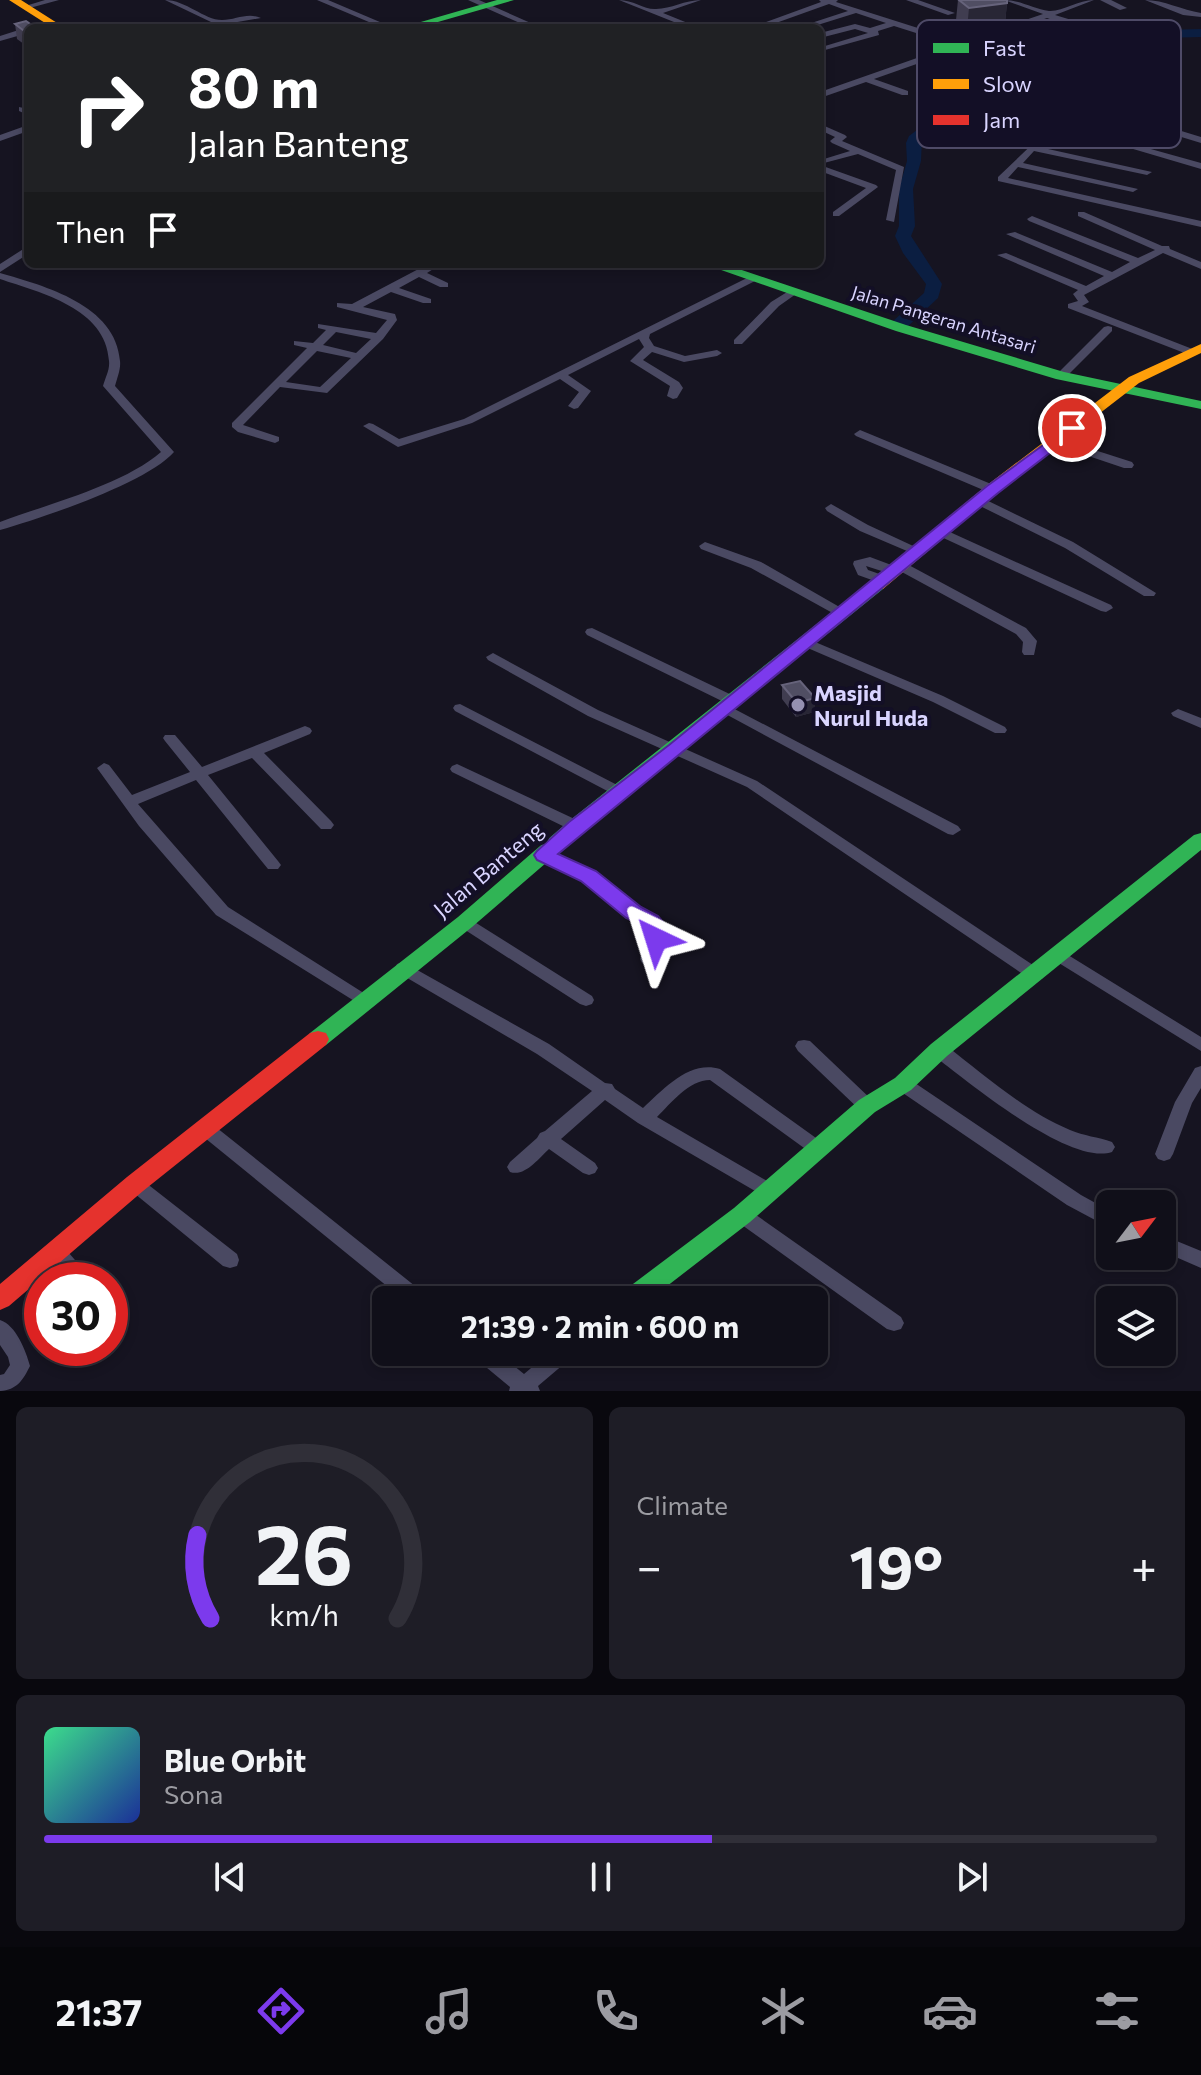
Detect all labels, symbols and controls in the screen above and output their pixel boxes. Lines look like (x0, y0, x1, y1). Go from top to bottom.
legend (917, 20, 1181, 148)
text: Fast (983, 34, 1026, 61)
text: 80 m (188, 51, 319, 120)
icon: right (56, 56, 160, 160)
text: Slow (983, 70, 1032, 97)
text: Jam (983, 106, 1020, 133)
text: Jalan Banteng (188, 120, 409, 164)
icon: arrive (141, 208, 185, 252)
text: Then (56, 212, 125, 249)
street label: Jalan Pangeran Antasari (849, 280, 1039, 358)
pin (1038, 394, 1106, 462)
icon: arrive (1050, 406, 1094, 450)
place label: Masjid Nurul Huda (814, 679, 928, 731)
marker: Masjid Nurul Huda (789, 696, 807, 714)
street label: Jalan Banteng (428, 815, 548, 923)
position arrow (614, 897, 698, 981)
north arrow (1096, 1190, 1176, 1270)
map controls (1096, 1190, 1176, 1366)
speed limit sign: 30 (24, 1262, 128, 1366)
button: layers (1096, 1286, 1176, 1366)
text: 21:39 · 2 min · 600 m (461, 1307, 739, 1344)
text: Climate (637, 1489, 728, 1520)
text: 26 (255, 1500, 353, 1602)
text: 19° (849, 1528, 943, 1601)
text: − (637, 1538, 662, 1592)
text: + (1131, 1538, 1157, 1592)
text: km/h (269, 1597, 339, 1632)
text: Blue Orbit (164, 1741, 306, 1778)
text: Sona (164, 1778, 223, 1809)
icon: previous (208, 1855, 252, 1899)
icon: pause (579, 1855, 623, 1899)
icon: next (950, 1855, 994, 1899)
icon: directions (253, 1983, 309, 2039)
icon: music (421, 1983, 477, 2039)
icon: phone (588, 1983, 644, 2039)
icon: climate (755, 1983, 811, 2039)
icon: car (922, 1983, 978, 2039)
icon: filters (1089, 1983, 1145, 2039)
text: 21:37 (56, 1989, 142, 2033)

